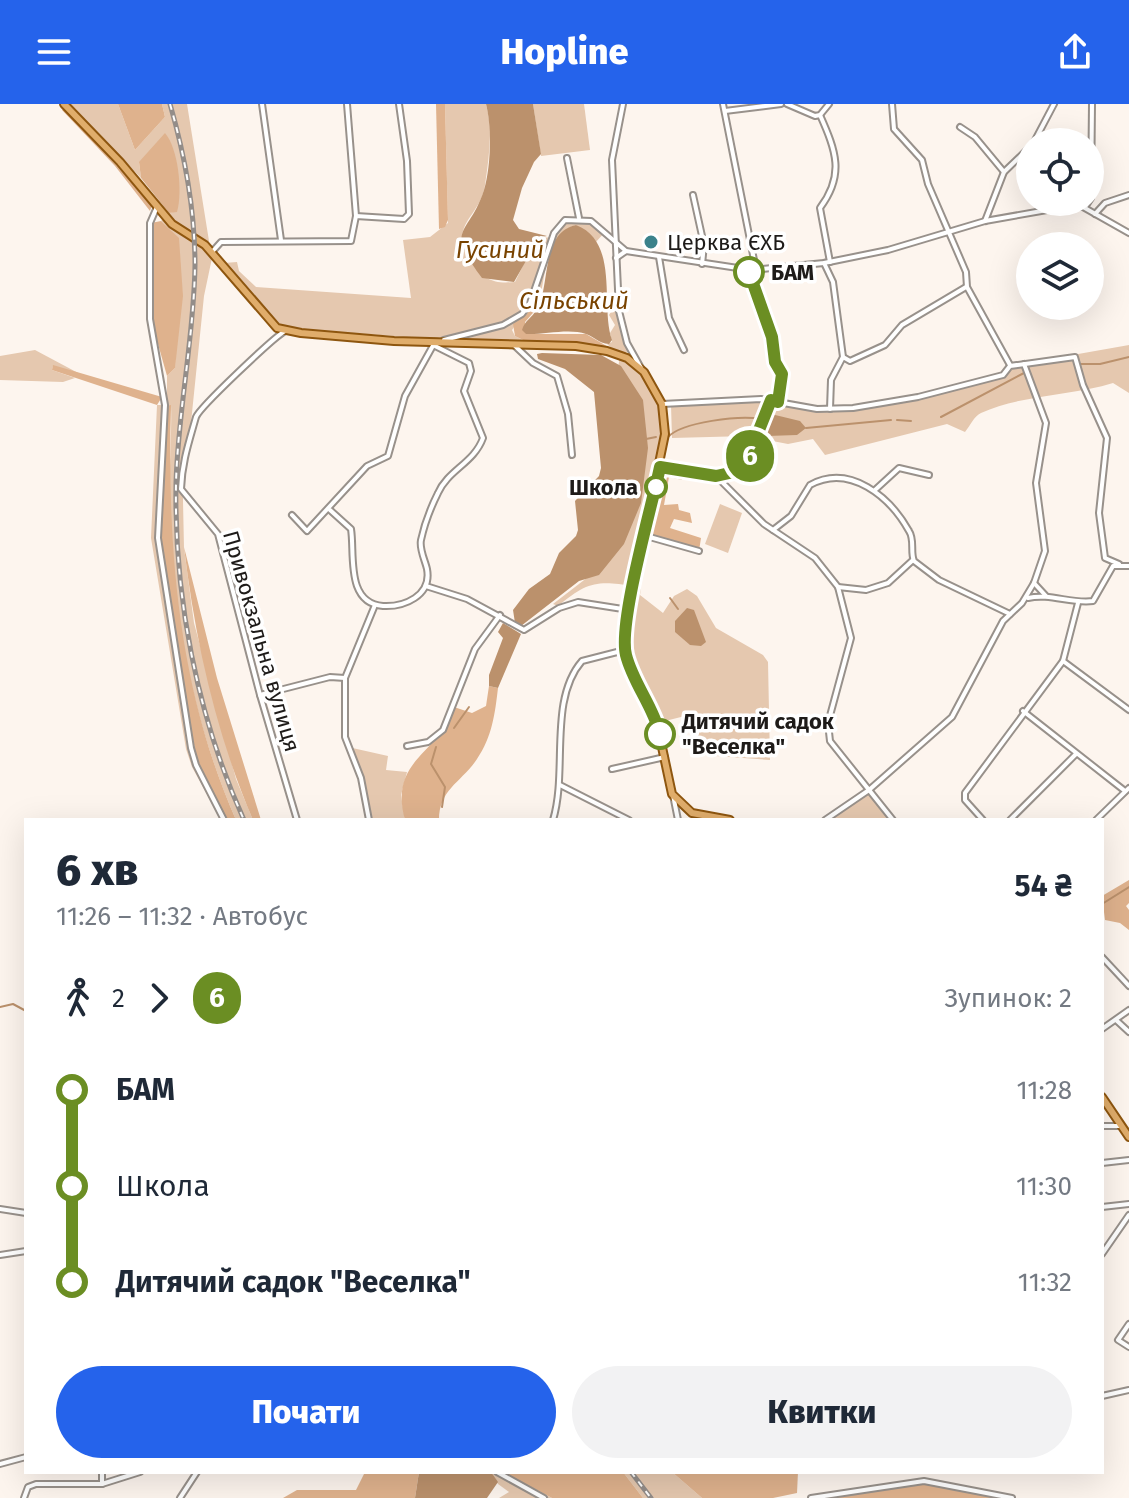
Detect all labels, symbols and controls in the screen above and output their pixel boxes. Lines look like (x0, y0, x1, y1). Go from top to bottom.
icon: menu (32, 30, 76, 74)
text: Hopline (501, 30, 628, 74)
icon: share (1053, 30, 1097, 74)
map controls (1016, 128, 1104, 320)
button: locate (1016, 128, 1104, 216)
place label: Церква ЄХБ (667, 229, 785, 256)
button: layers (1016, 232, 1104, 320)
marker: Церква ЄХБ (642, 233, 660, 251)
water label: Гусиний (456, 236, 544, 264)
marker: БАМ (734, 257, 764, 287)
place label: БАМ (771, 259, 814, 286)
water label: Сільський (519, 287, 629, 315)
line badge: 6 (724, 430, 776, 482)
text: 6 (742, 439, 758, 472)
place label: Школа (569, 474, 638, 501)
marker: Школа (645, 476, 667, 498)
street label: Привокзальна вулиця (217, 527, 306, 755)
place label: Дитячий садок "Веселка" (681, 708, 835, 760)
marker: Дитячий садок "Веселка" (645, 719, 675, 749)
text: 6 хв (56, 844, 139, 897)
text: 54 ₴ (1015, 868, 1072, 904)
text: 11:26 – 11:32 · Автобус (56, 901, 308, 932)
icon: walk (56, 976, 100, 1020)
icon: forward (137, 976, 181, 1020)
text: 6 (209, 981, 225, 1014)
text: 2 (112, 983, 125, 1014)
text: Зупинок: 2 (945, 983, 1072, 1014)
text: БАМ (116, 1072, 175, 1108)
text: 11:28 (1016, 1075, 1072, 1106)
text: Школа (116, 1168, 210, 1204)
text: 11:30 (1016, 1171, 1072, 1202)
text: Дитячий садок "Веселка" (116, 1264, 471, 1300)
text: 11:32 (1018, 1267, 1072, 1298)
button: Почати (56, 1366, 556, 1458)
button: Квитки (572, 1366, 1072, 1458)

